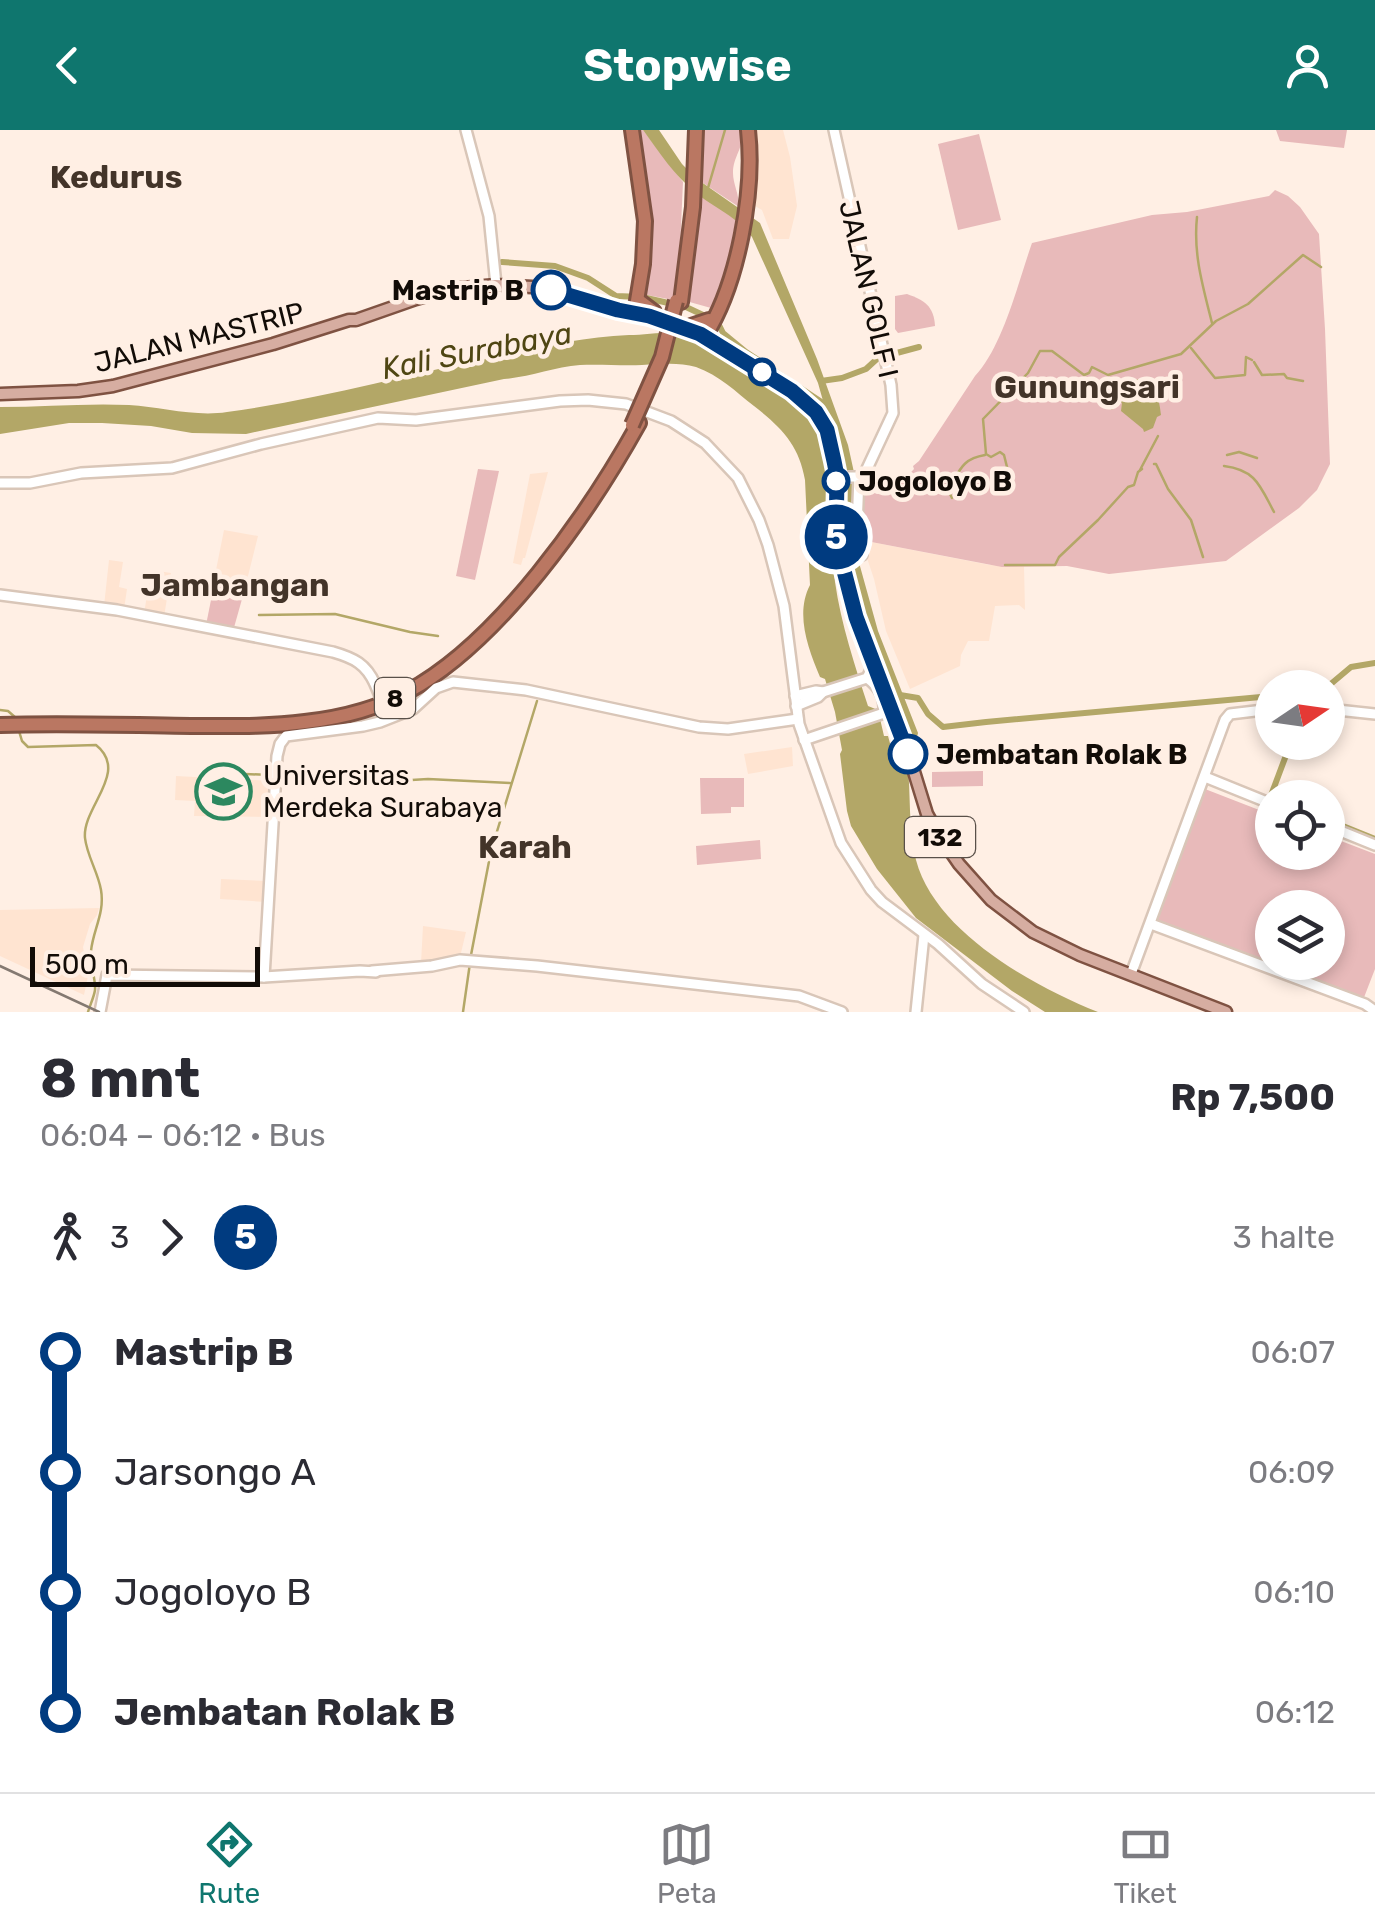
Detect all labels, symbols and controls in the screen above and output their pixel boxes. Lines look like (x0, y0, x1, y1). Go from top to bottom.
icon: back (40, 38, 95, 93)
icon: person (1280, 38, 1335, 93)
text: Stopwise (583, 39, 792, 92)
district label: Kedurus (50, 158, 182, 196)
street label: JALAN GOLF I (832, 197, 905, 381)
marker: Mastrip B (532, 271, 570, 309)
place label: Mastrip B (392, 274, 524, 307)
street label: JALAN MASTRIP (91, 295, 307, 380)
water label: Kali Surabaya (379, 315, 575, 387)
unlabelled marker (749, 359, 775, 385)
district label: Gunungsari (994, 368, 1180, 406)
place label: Jogoloyo B (858, 465, 1012, 498)
marker: Jogoloyo B (823, 468, 849, 494)
line badge: 5 (804, 504, 868, 570)
text: 5 (825, 516, 847, 558)
district label: Jambangan (141, 566, 330, 604)
north arrow (1255, 670, 1345, 760)
map controls (1255, 670, 1345, 980)
road number: 8 (375, 678, 415, 718)
marker: Jembatan Rolak B (889, 735, 927, 773)
place label: Jembatan Rolak B (936, 738, 1187, 771)
place label: Universitas Merdeka Surabaya (263, 759, 502, 824)
school or university icon: Universitas Merdeka Surabaya (194, 761, 254, 821)
button: locate (1255, 780, 1345, 870)
road number: 132 (905, 817, 975, 857)
district label: Karah (478, 828, 572, 866)
button: layers (1255, 890, 1345, 980)
scale bar (30, 942, 260, 986)
text: 500 m (45, 948, 129, 981)
text: 8 mnt (40, 1046, 200, 1111)
text: Rp 7,500 (1170, 1074, 1335, 1120)
text: 06:04 – 06:12 · Bus (40, 1116, 326, 1154)
icon: walk (40, 1210, 95, 1265)
icon: forward (144, 1210, 199, 1265)
text: 5 (234, 1216, 257, 1258)
text: 3 (110, 1218, 129, 1256)
text: 3 halte (1233, 1218, 1335, 1256)
text: Mastrip B (114, 1329, 294, 1375)
text: 06:07 (1250, 1333, 1335, 1371)
text: Jarsongo A (114, 1449, 316, 1495)
text: 06:09 (1248, 1453, 1335, 1491)
text: Jogoloyo B (114, 1569, 311, 1615)
text: 06:10 (1253, 1573, 1335, 1611)
text: Jembatan Rolak B (114, 1689, 455, 1735)
text: 06:12 (1255, 1693, 1335, 1731)
tab: Rute (198, 1817, 260, 1910)
tab: Peta (657, 1817, 717, 1910)
tab: Tiket (1113, 1817, 1177, 1910)

